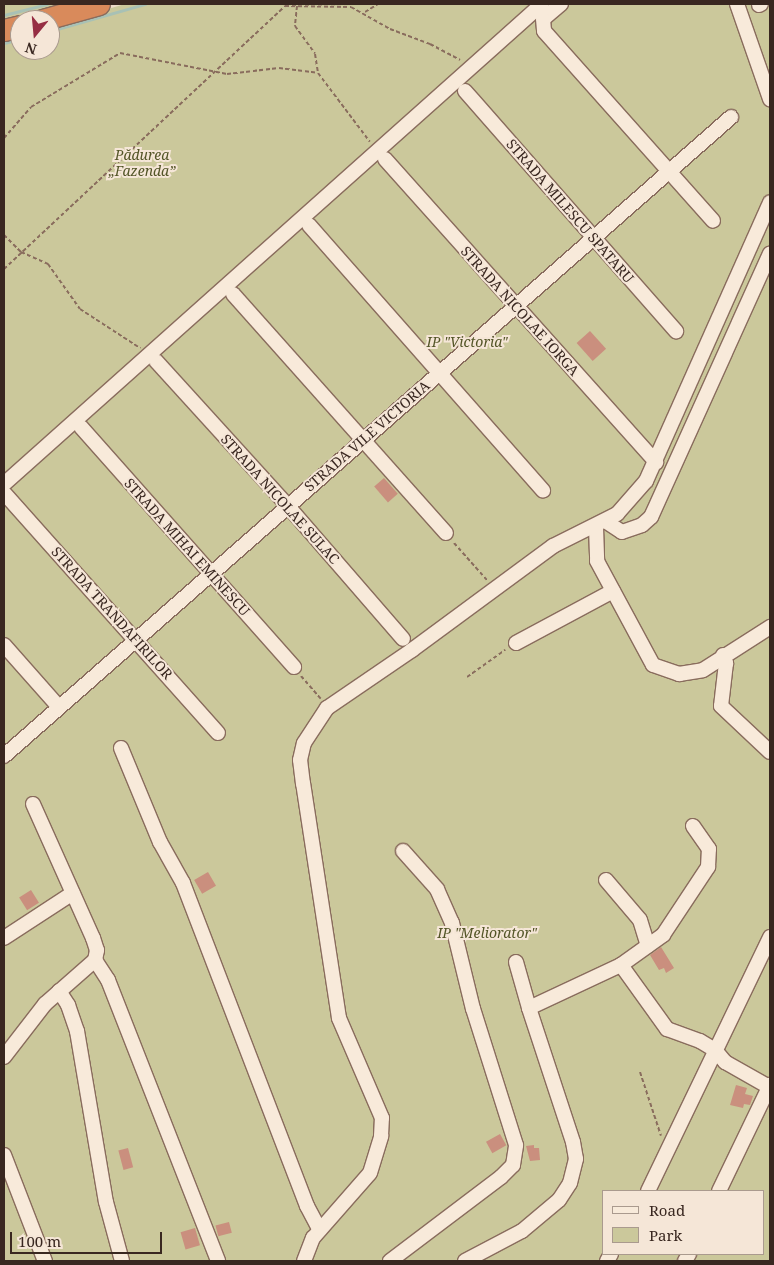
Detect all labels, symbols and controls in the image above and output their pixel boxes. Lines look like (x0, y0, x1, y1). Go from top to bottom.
north arrow (10, 10, 60, 60)
text: N (23, 38, 39, 60)
street label: STRADA MILESCU SPATARU (503, 136, 637, 286)
park label: Pădurea „Fazenda” (108, 147, 176, 180)
street label: STRADA NICOLAE IORGA (457, 243, 583, 379)
park label: IP "Victoria" (427, 334, 507, 350)
street label: STRADA VILE VICTORIA (301, 377, 433, 495)
street label: STRADA NICOLAE SULAC (217, 431, 343, 567)
street label: STRADA MIHAI EMINESCU (121, 475, 253, 619)
street label: STRADA TRANDAFIRILOR (48, 543, 176, 683)
park label: IP "Meliorator" (437, 925, 537, 941)
legend (602, 1190, 764, 1255)
text: Road (649, 1200, 685, 1220)
scale bar (12, 1222, 165, 1254)
text: Park (649, 1225, 682, 1245)
text: 100 m (18, 1231, 61, 1251)

